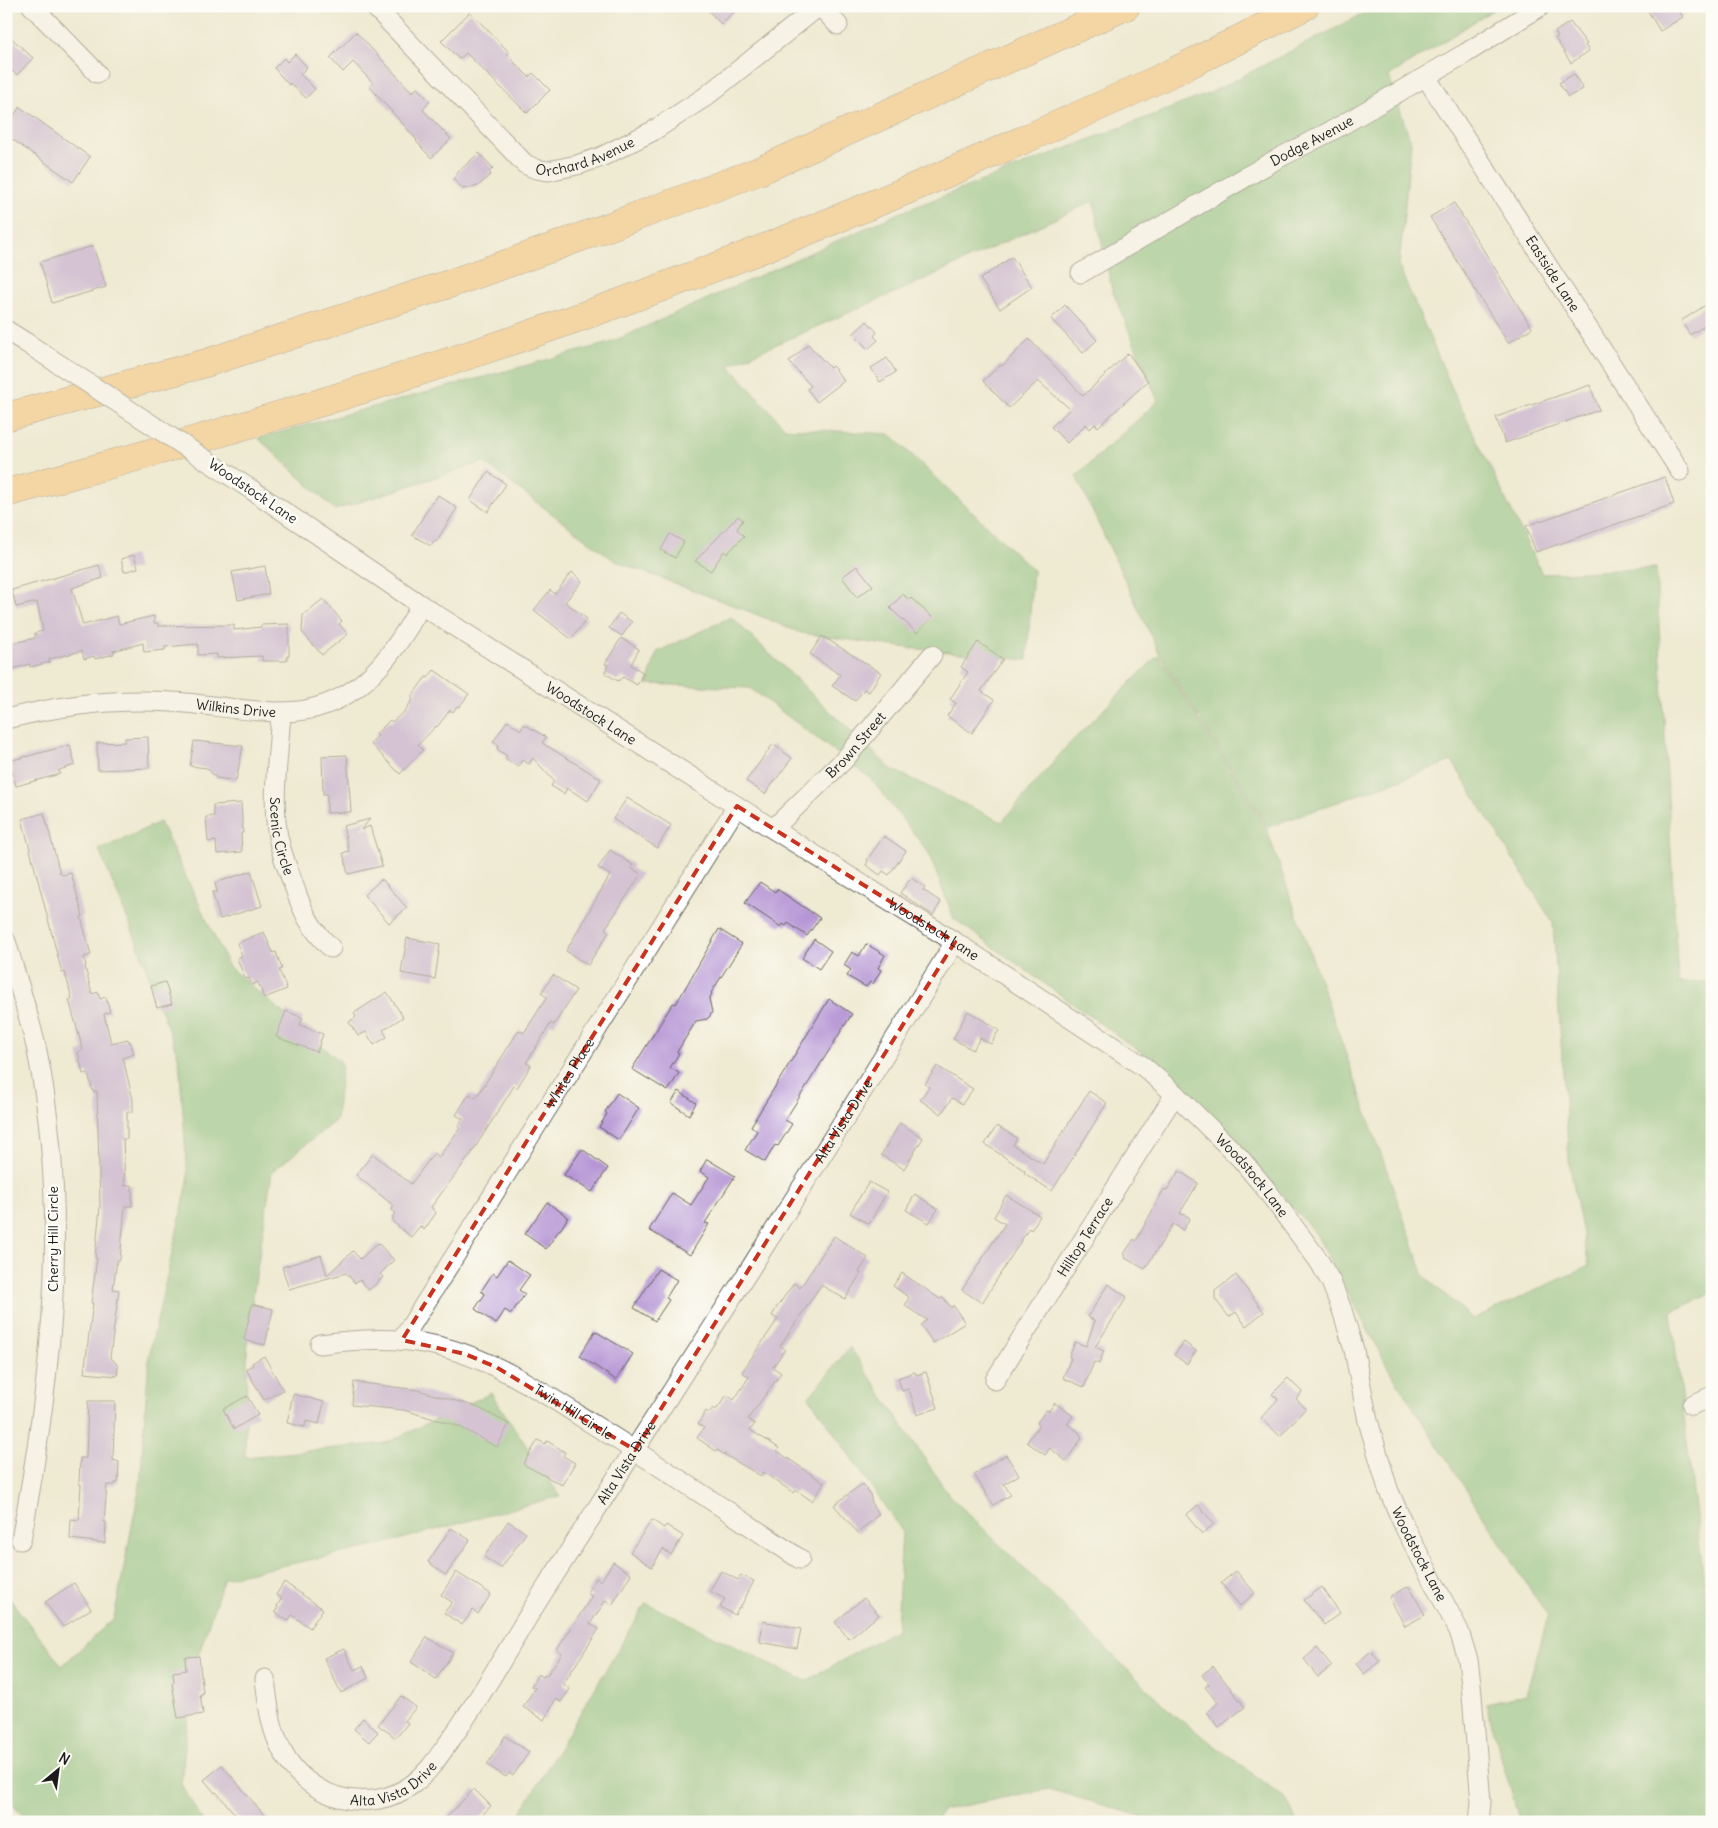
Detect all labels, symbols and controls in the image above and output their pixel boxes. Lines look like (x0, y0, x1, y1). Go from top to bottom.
street label: Dodge Avenue (1267, 111, 1357, 170)
street label: Orchard Avenue (534, 133, 637, 180)
street label: Eastside Lane (1522, 232, 1584, 315)
street label: Woodstock Lane (205, 454, 301, 528)
street label: Woodstock Lane (542, 678, 640, 749)
street label: Wilkins Drive (195, 695, 276, 721)
street label: Brown Street (822, 708, 890, 782)
street label: Scenic Circle (266, 797, 298, 878)
street label: Woodstock Lane (885, 894, 983, 964)
street label: Whites Place (541, 1035, 598, 1112)
street label: Alta Vista Drive (810, 1076, 877, 1166)
street label: Woodstock Lane (1212, 1130, 1293, 1221)
street label: Cherry Hill Circle (44, 1186, 62, 1292)
street label: Hilltop Terrace (1053, 1194, 1117, 1280)
street label: Twin Hill Circle (530, 1380, 617, 1444)
street label: Alta Vista Drive (593, 1417, 660, 1508)
street label: Woodstock Lane (1388, 1504, 1451, 1604)
north arrow (32, 1746, 82, 1796)
text: N (56, 1748, 73, 1769)
street label: Alta Vista Drive (349, 1758, 441, 1810)

